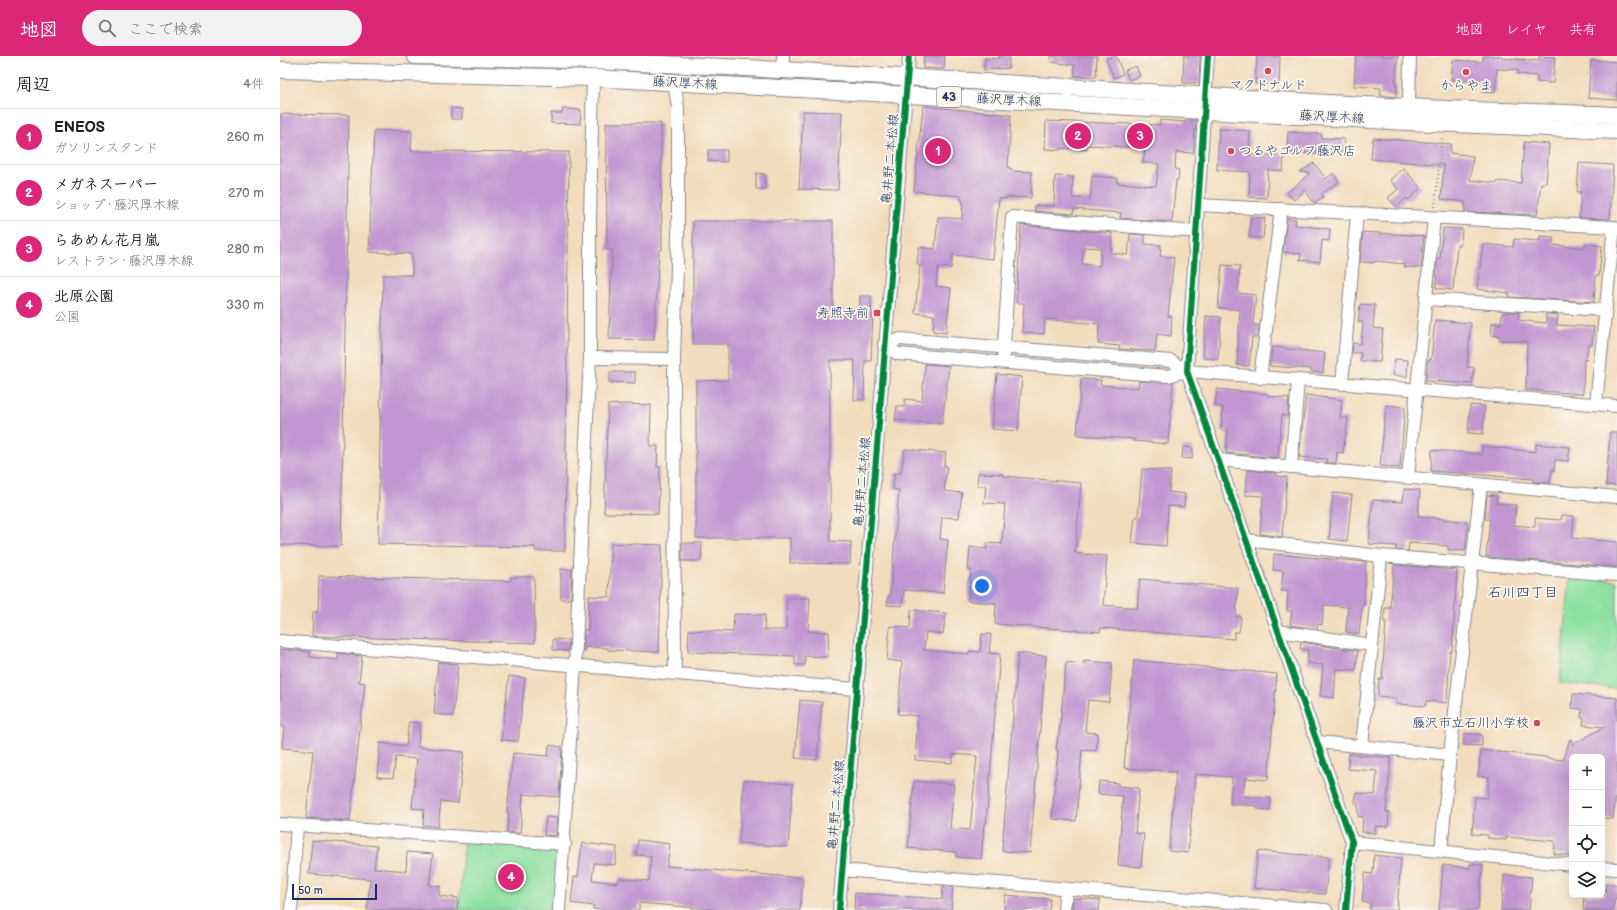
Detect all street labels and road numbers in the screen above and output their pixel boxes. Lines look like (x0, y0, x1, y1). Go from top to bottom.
street label: 藤沢厚木線 (652, 73, 719, 93)
road number: 43 (937, 87, 961, 107)
street label: 藤沢厚木線 (976, 90, 1043, 110)
street label: 藤沢厚木線 (1299, 107, 1366, 127)
street label: 亀井野二本松線 (878, 112, 902, 205)
street label: 亀井野二本松線 (850, 435, 874, 528)
street label: 亀井野二本松線 (824, 758, 848, 851)

